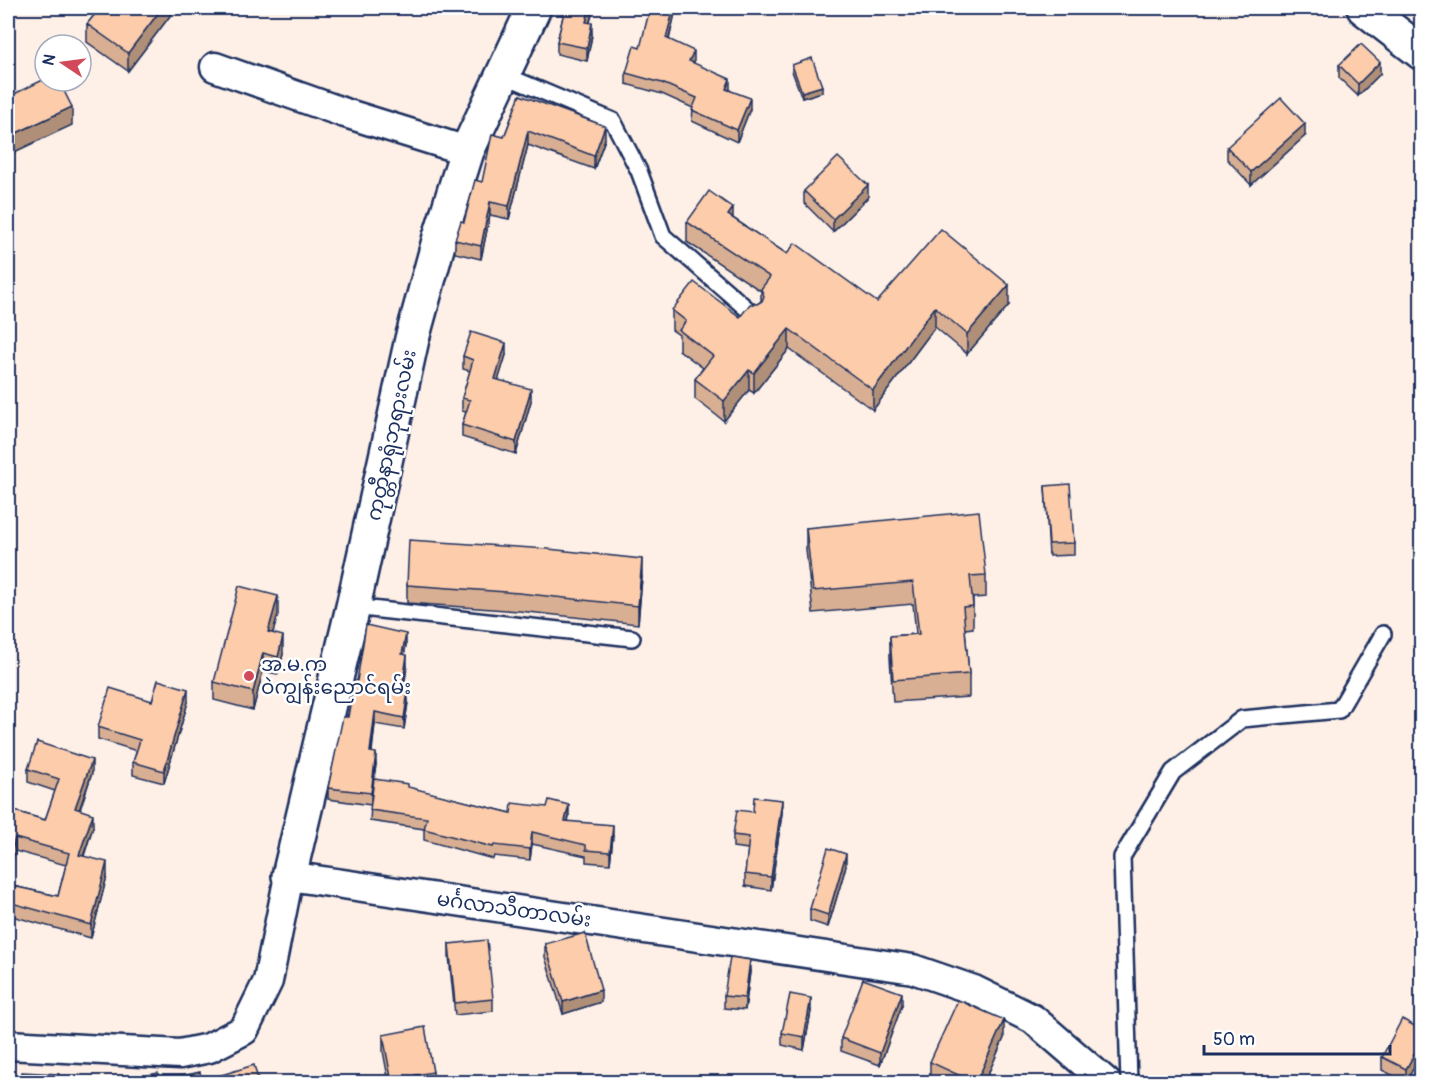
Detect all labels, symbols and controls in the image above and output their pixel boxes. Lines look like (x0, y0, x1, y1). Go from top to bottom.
north arrow (33, 33, 93, 93)
text: N (38, 52, 60, 67)
street label: ကုတ္တီနာရုံဘုရားလမ်း (359, 347, 426, 524)
place label: အ.မ.က ဝဲကျွန်းညောင်ရမ်း (261, 652, 411, 705)
marker: အ.မ.က ဝဲကျွန်းညောင်ရမ်း (242, 669, 256, 683)
street label: မင်္ဂလာသီတာလမ်း (435, 884, 593, 933)
scale bar (1204, 1018, 1390, 1056)
text: 50 m (1213, 1028, 1255, 1051)

